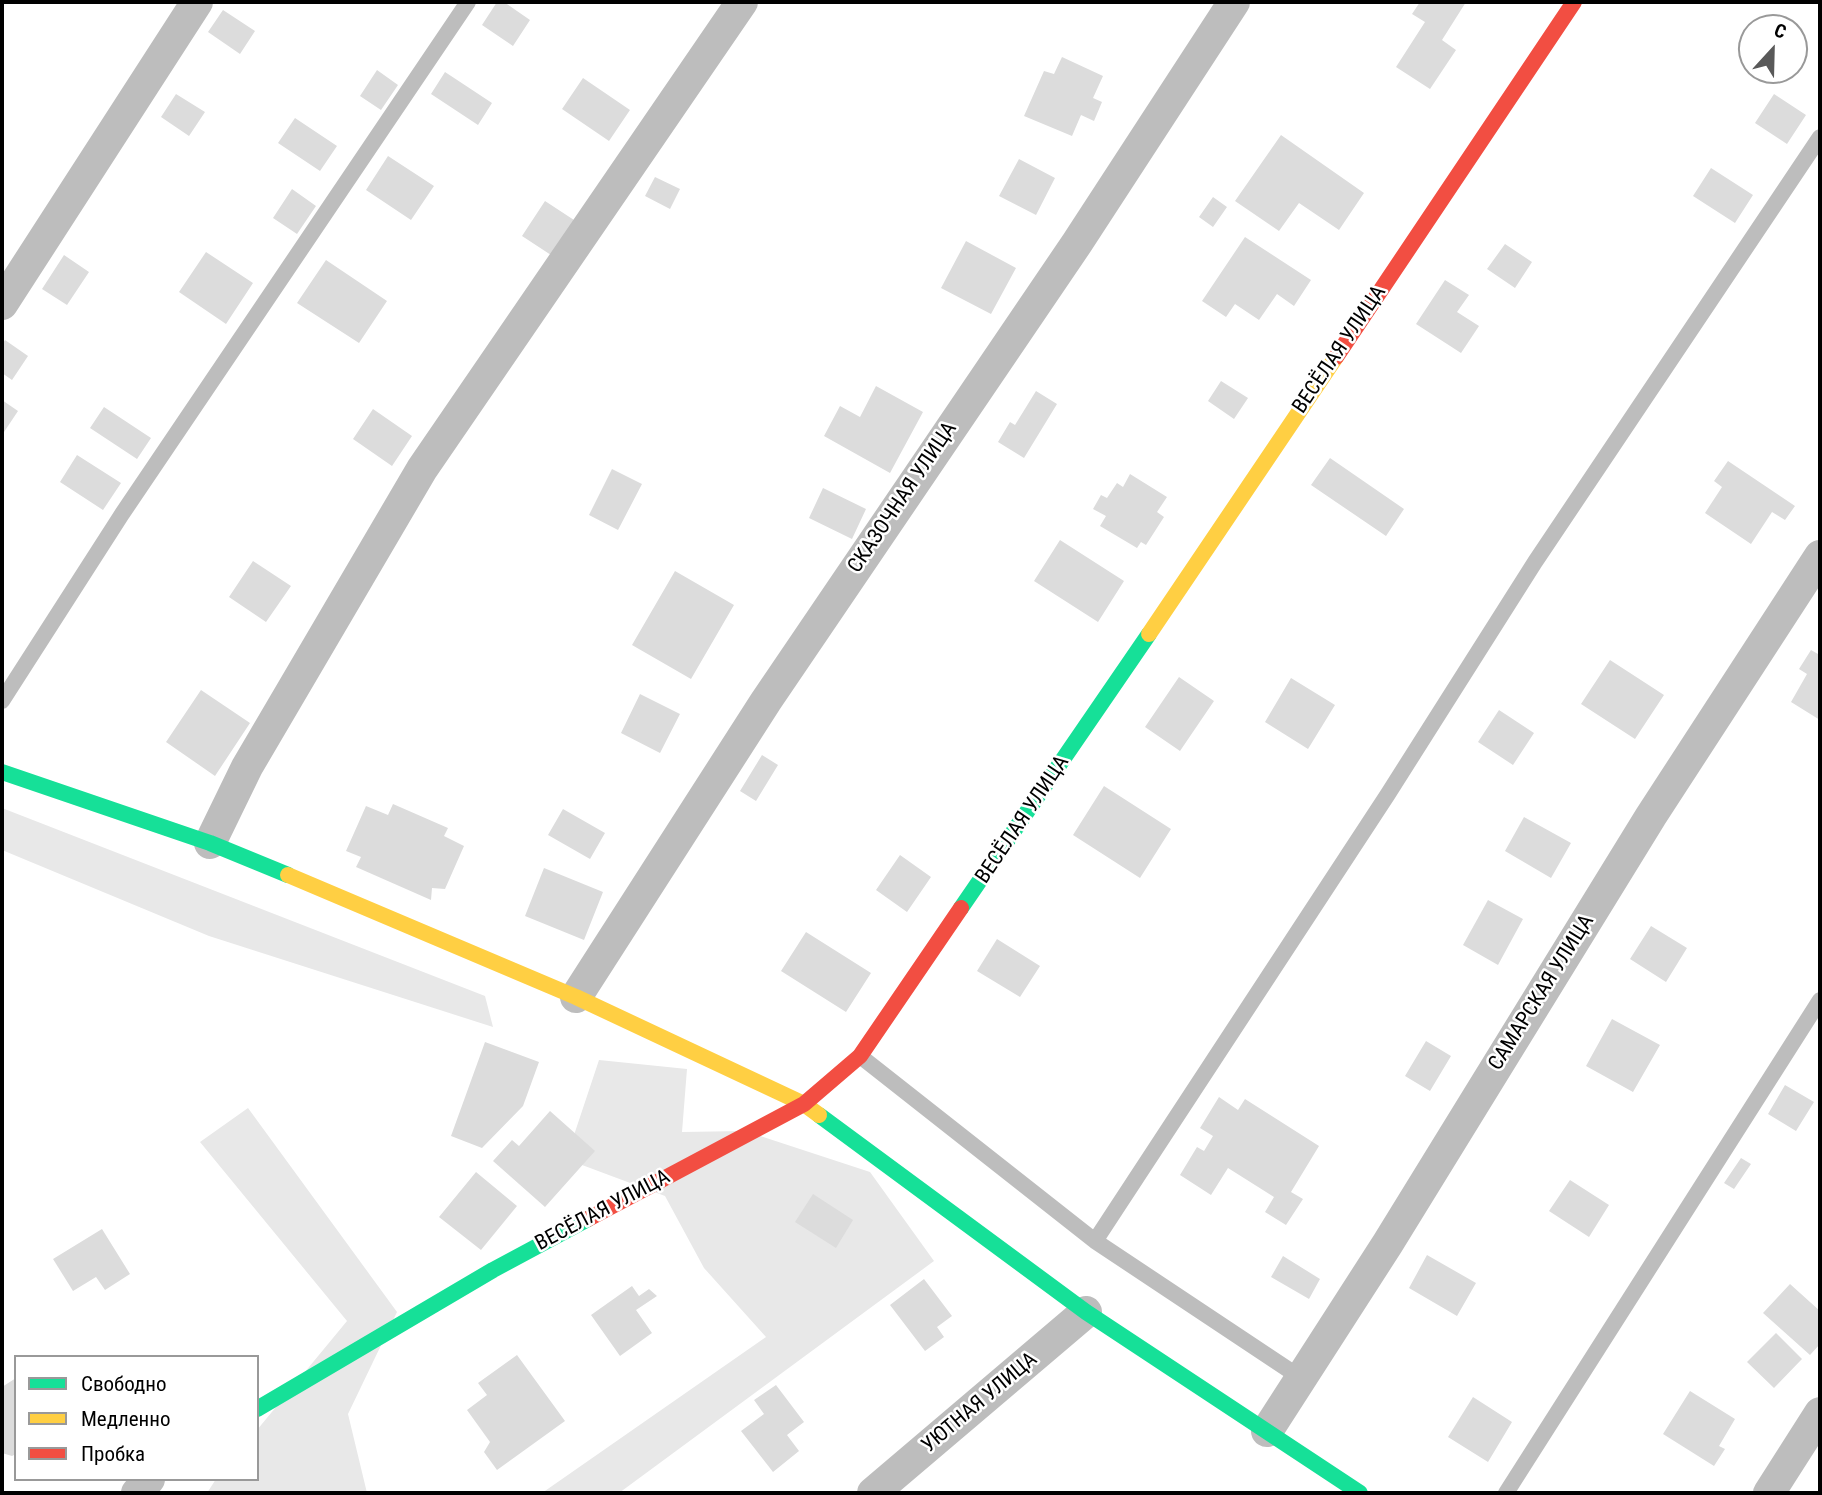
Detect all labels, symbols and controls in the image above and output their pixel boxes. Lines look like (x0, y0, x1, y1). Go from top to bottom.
north arrow (1738, 14, 1808, 84)
text: С (1771, 18, 1790, 44)
street label: ВЕСЁЛАЯ УЛИЦА (1288, 281, 1392, 419)
street label: СКАЗОЧНАЯ УЛИЦА (843, 418, 963, 578)
street label: ВЕСЁЛАЯ УЛИЦА (971, 751, 1075, 889)
street label: САМАРСКАЯ УЛИЦА (1484, 910, 1600, 1076)
street label: ВЕСЁЛАЯ УЛИЦА (531, 1165, 675, 1257)
street label: УЮТНАЯ УЛИЦА (917, 1347, 1043, 1459)
legend (14, 1355, 259, 1481)
text: Свободно (81, 1372, 167, 1396)
text: Медленно (81, 1407, 170, 1431)
text: Пробка (81, 1442, 145, 1466)

